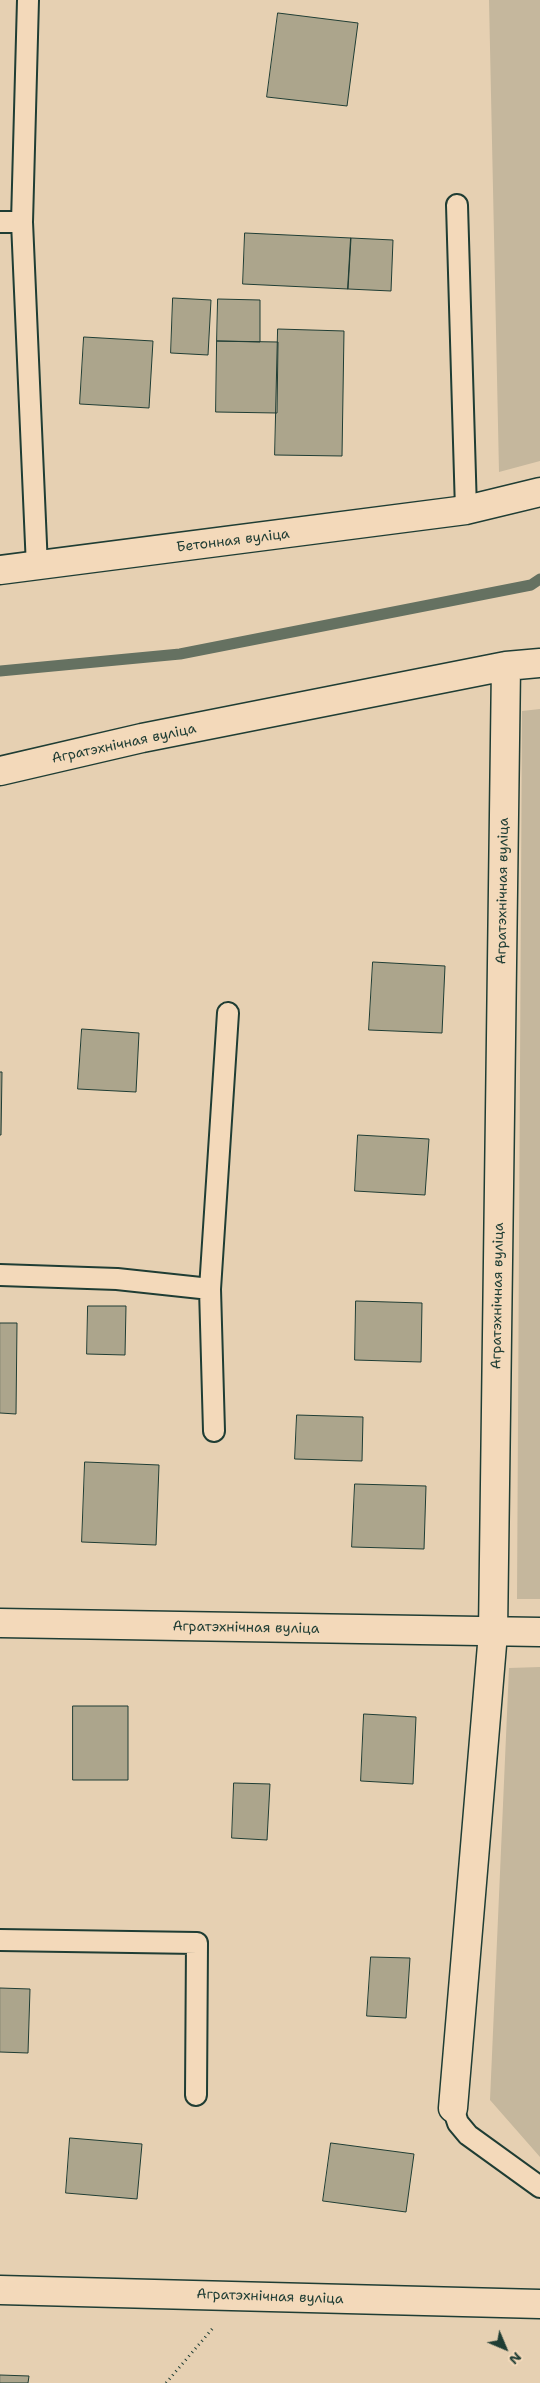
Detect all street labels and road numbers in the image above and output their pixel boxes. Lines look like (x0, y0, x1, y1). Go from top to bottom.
street label: Бетонная вуліца (176, 526, 290, 556)
street label: Агратэхнічная вуліца (50, 720, 198, 768)
street label: Агратэхнічная вуліца (493, 817, 513, 965)
street label: Агратэхнічная вуліца (488, 1222, 508, 1370)
street label: Агратэхнічная вуліца (172, 1618, 320, 1638)
street label: Агратэхнічная вуліца (196, 2286, 344, 2308)

